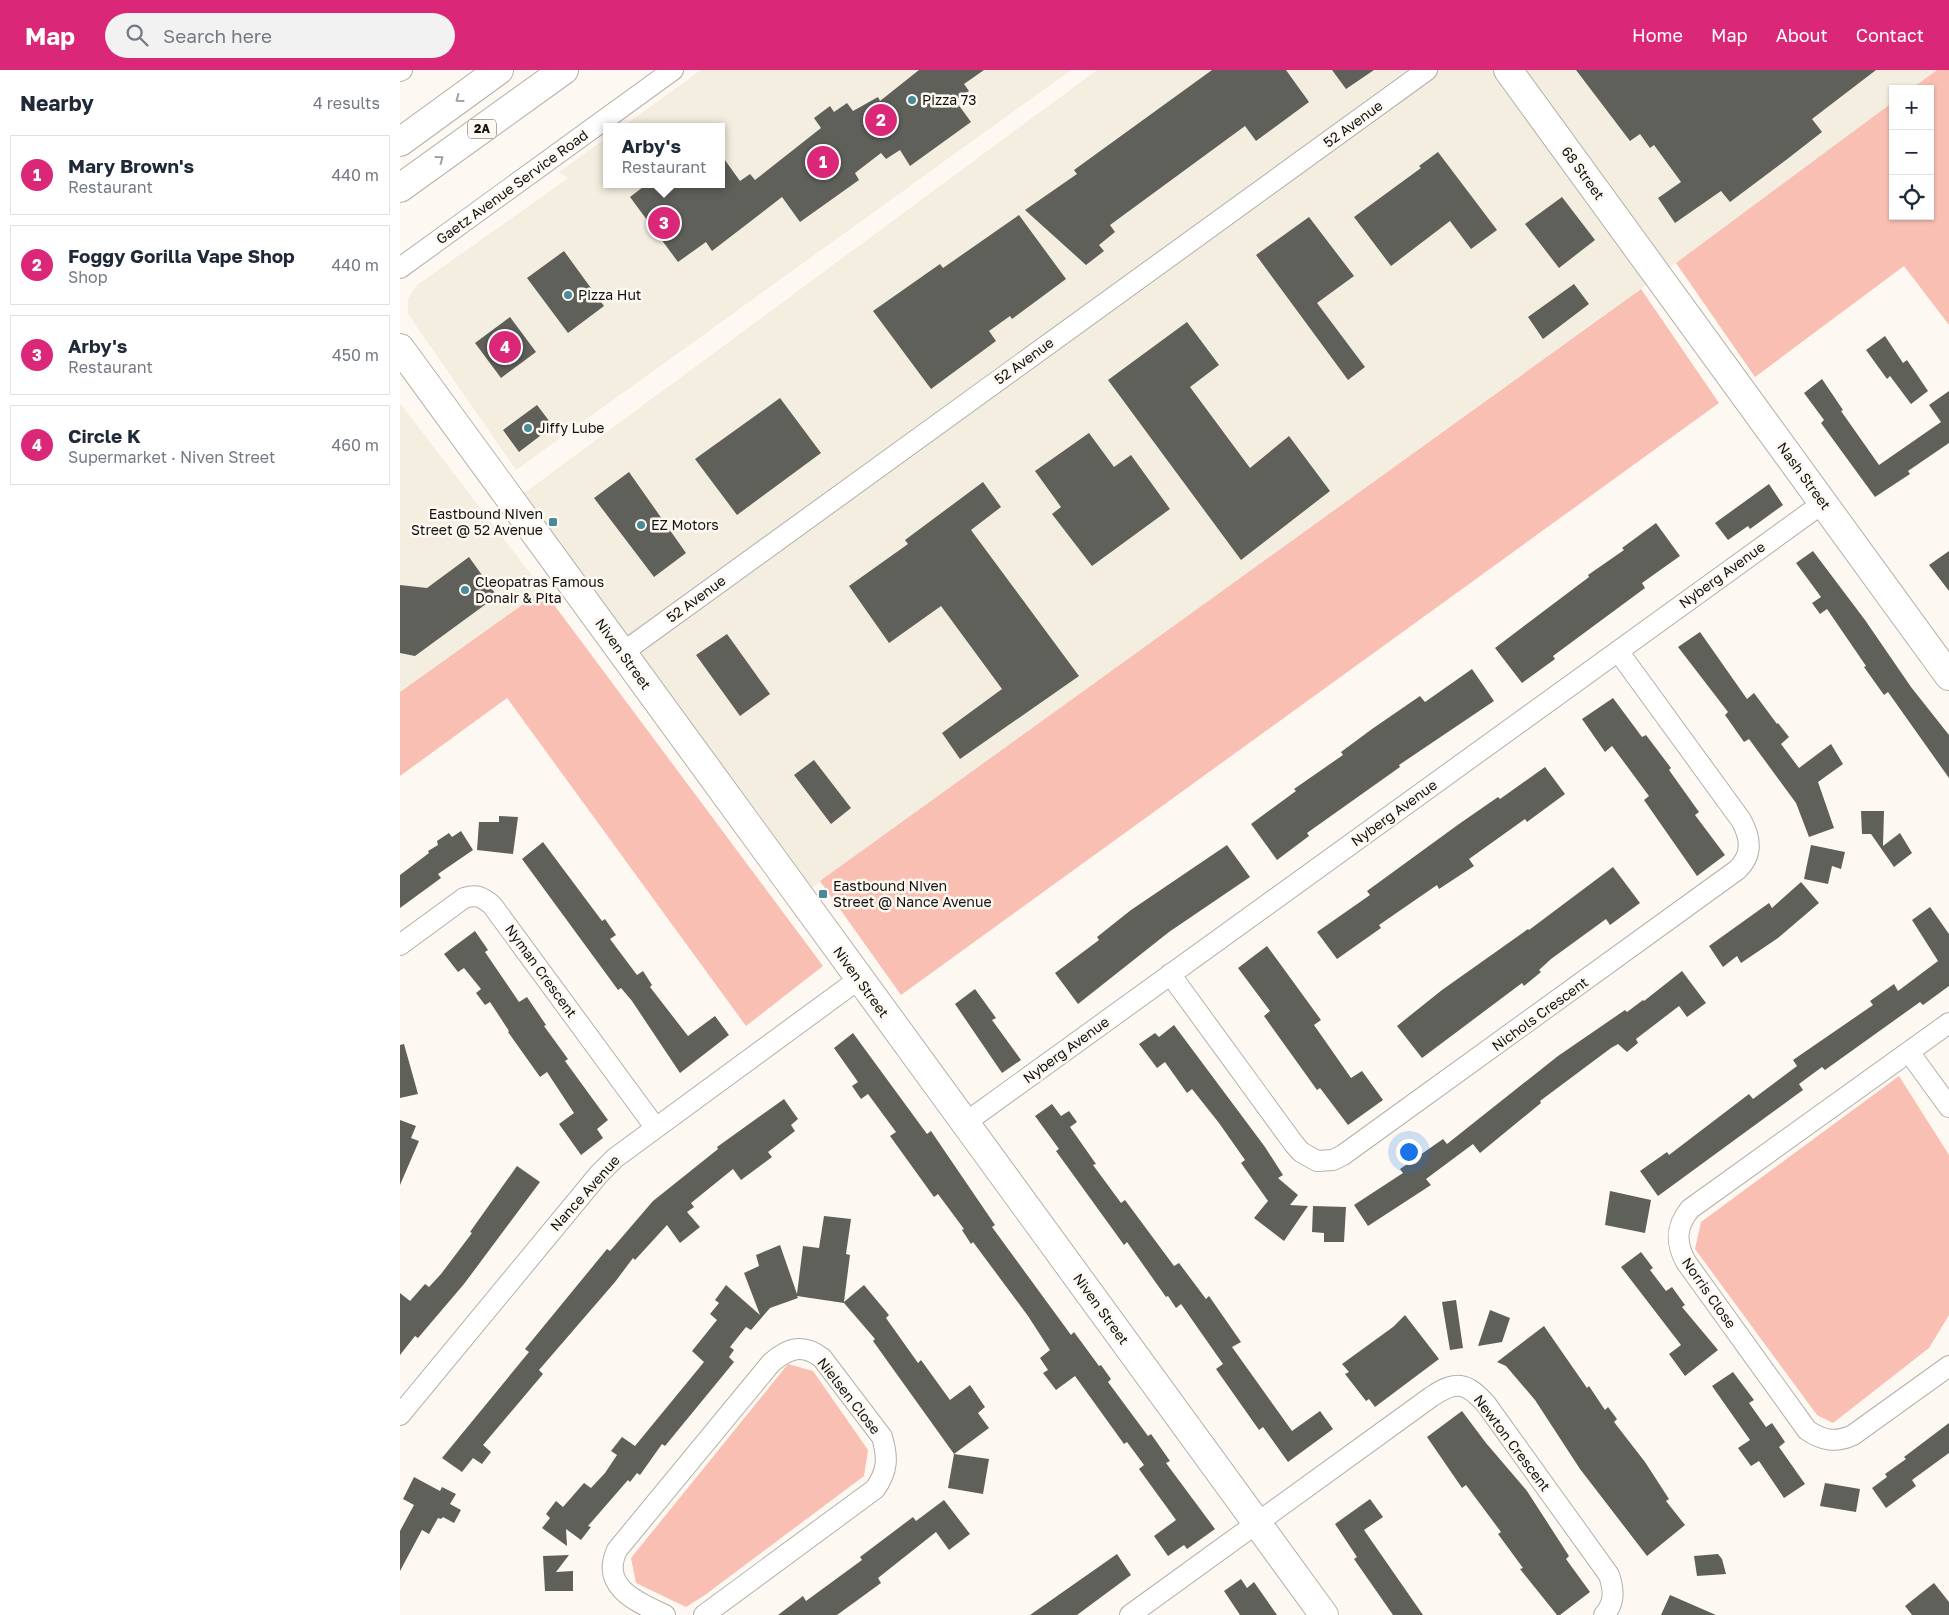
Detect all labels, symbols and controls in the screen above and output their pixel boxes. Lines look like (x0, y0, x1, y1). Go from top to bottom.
search box (105, 13, 455, 58)
text: Map (25, 21, 75, 50)
icon: search (123, 21, 151, 49)
text: Search here (163, 24, 272, 47)
text: Home (1632, 24, 1683, 46)
text: Map (1711, 24, 1748, 46)
text: About (1776, 24, 1828, 46)
text: Contact (1856, 24, 1924, 46)
map controls (1889, 85, 1934, 220)
button: + (1889, 85, 1934, 130)
text: Nearby (20, 90, 94, 116)
place label: Pizza 73 (922, 91, 976, 108)
text: 4 results (313, 93, 380, 113)
one-way arrow (456, 93, 465, 101)
marker: Pizza 73 (906, 94, 918, 106)
street label: 52 Avenue (1320, 96, 1386, 151)
pin: 2 (865, 101, 897, 139)
road number: 2A (468, 120, 496, 138)
popup (603, 123, 725, 188)
street label: Gaetz Avenue Service Road (433, 126, 591, 247)
button: − (1889, 130, 1934, 175)
text: Arby's (622, 134, 681, 157)
pin: 1 (807, 143, 839, 181)
street label: 68 Street (1558, 143, 1608, 203)
text: Mary Brown's (68, 154, 194, 177)
one-way arrow (434, 156, 443, 166)
text: Restaurant (622, 157, 706, 177)
text: 1 (33, 165, 41, 185)
text: 440 m (331, 165, 379, 185)
button: locate (1889, 175, 1934, 220)
text: Restaurant (68, 177, 153, 197)
pin: 3 (648, 204, 680, 242)
text: Foggy Gorilla Vape Shop (68, 244, 295, 267)
text: 2 (32, 255, 42, 275)
text: 440 m (331, 255, 379, 275)
text: Shop (68, 267, 108, 287)
place label: Pizza Hut (578, 286, 641, 303)
marker: Pizza Hut (562, 289, 574, 301)
pin: 4 (489, 328, 521, 366)
street label: 52 Avenue (991, 333, 1057, 388)
text: Arby's (68, 334, 127, 357)
text: 3 (32, 345, 42, 365)
text: 450 m (332, 345, 379, 365)
text: Restaurant (68, 357, 153, 377)
place label: Jiffy Lube (538, 419, 604, 436)
marker: Jiffy Lube (522, 422, 534, 434)
text: Circle K (68, 424, 141, 447)
text: 4 (32, 435, 42, 455)
text: 460 m (331, 435, 379, 455)
street label: Nash Street (1774, 439, 1835, 513)
text: Supermarket · Niven Street (68, 447, 276, 467)
place label: Eastbound Niven Street @ 52 Avenue (411, 505, 543, 538)
marker: Eastbound Niven Street @ 52 Avenue (547, 516, 559, 528)
place label: EZ Motors (651, 516, 719, 533)
marker: EZ Motors (635, 519, 647, 531)
street label: Nyberg Avenue (1675, 538, 1768, 611)
street label: 52 Avenue (663, 571, 729, 626)
place label: Cleopatras Famous Donair & Pita (475, 573, 604, 606)
marker: Cleopatras Famous Donair & Pita (459, 584, 471, 596)
street label: Niven Street (592, 615, 655, 693)
street label: Nyberg Avenue (1347, 776, 1440, 849)
place label: Eastbound Niven Street @ Nance Avenue (833, 877, 992, 910)
marker: Eastbound Niven Street @ Nance Avenue (817, 888, 829, 900)
street label: Nyman Crescent (502, 921, 581, 1021)
street label: Niven Street (830, 943, 893, 1021)
street label: Nichols Crescent (1488, 973, 1591, 1054)
street label: Nyberg Avenue (1019, 1013, 1112, 1086)
your location (1396, 1139, 1422, 1165)
street label: Nance Avenue (546, 1151, 623, 1234)
street label: Norris Close (1679, 1254, 1740, 1331)
street label: Niven Street (1070, 1270, 1133, 1348)
street label: Nielsen Close (814, 1354, 885, 1437)
street label: Newton Crescent (1471, 1391, 1554, 1494)

